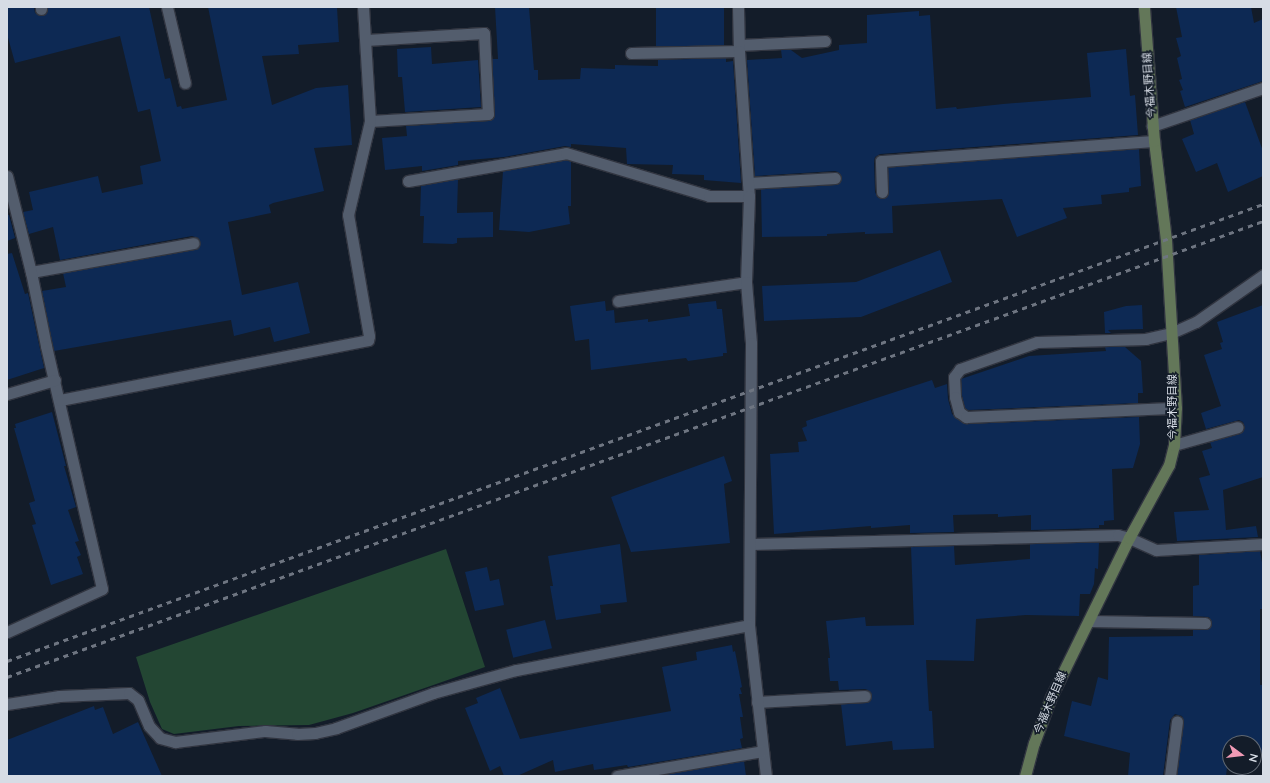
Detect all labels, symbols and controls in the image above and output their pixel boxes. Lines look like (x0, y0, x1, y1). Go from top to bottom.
street label: 今福木野目線 (1141, 52, 1159, 118)
street label: 今福木野目線 (1166, 374, 1180, 440)
street label: 今福木野目線 (1032, 670, 1070, 736)
north arrow (1222, 735, 1262, 775)
text: N (1245, 752, 1261, 764)

